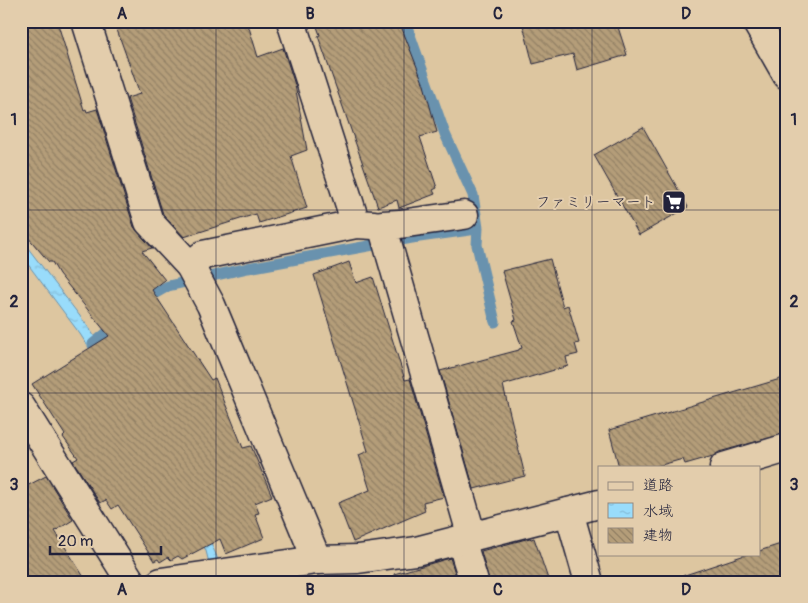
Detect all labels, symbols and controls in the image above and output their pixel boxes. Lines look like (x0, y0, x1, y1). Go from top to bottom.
text: A (117, 4, 128, 24)
text: B (305, 4, 315, 24)
text: C (493, 4, 503, 24)
text: D (681, 4, 691, 24)
text: 1 (11, 110, 17, 130)
text: 1 (791, 110, 797, 130)
supermarket icon: ファミリーマート (661, 189, 687, 215)
place label: ファミリーマート (536, 193, 656, 212)
text: 2 (10, 292, 19, 312)
text: 2 (790, 292, 799, 312)
legend (598, 466, 760, 556)
text: 3 (10, 475, 19, 495)
text: 3 (790, 475, 799, 495)
text: 道路 (643, 476, 673, 495)
text: 水域 (643, 502, 673, 521)
scale bar (50, 523, 161, 555)
text: 建物 (643, 526, 673, 545)
text: 20 m (58, 532, 93, 551)
text: A (117, 580, 128, 600)
text: B (305, 580, 315, 600)
text: C (493, 580, 503, 600)
text: D (681, 580, 691, 600)

